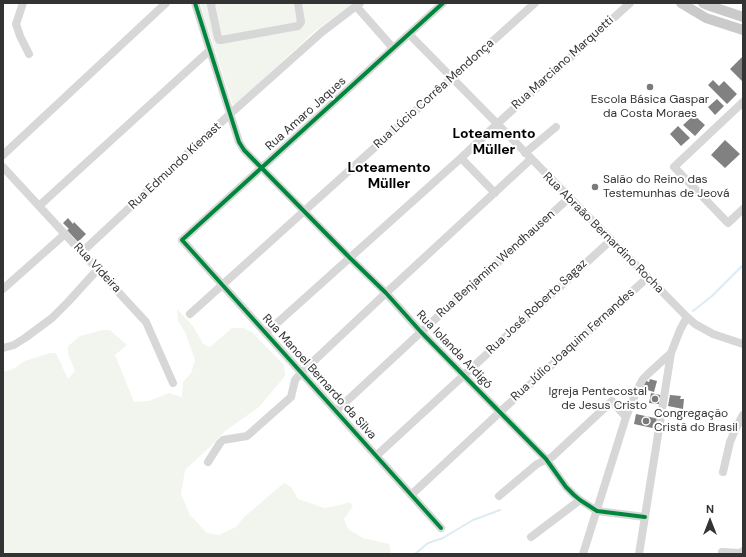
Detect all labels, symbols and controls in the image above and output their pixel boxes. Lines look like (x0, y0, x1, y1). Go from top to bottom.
street label: Rua Marciano Marquetti (509, 13, 617, 113)
street label: Rua Lúcio Corrêa Mendonça (371, 36, 497, 152)
street label: Rua Amaro Jaques (263, 74, 349, 154)
marker: Escola Básica Gaspar da Costa Moraes (645, 82, 655, 92)
place label: Escola Básica Gaspar da Costa Moraes (591, 93, 709, 121)
street label: Rua Edmundo Kienast (126, 120, 224, 212)
district label: Loteamento Müller (453, 126, 535, 158)
district label: Loteamento Müller (348, 160, 430, 192)
street label: Rua Abraão Bernardino Rocha (540, 170, 666, 296)
place label: Salão do Reino das Testemunhas de Jeová (603, 173, 729, 201)
marker: Salão do Reino das Testemunhas de Jeová (590, 182, 600, 192)
street label: Rua Benjamim Wendhausen (434, 207, 558, 321)
street label: Rua Videira (70, 240, 124, 296)
street label: Rua José Roberto Sagaz (484, 257, 590, 357)
street label: Rua Júlio Joaquim Fernandes (508, 286, 638, 404)
street label: Rua Iolanda Ardigó (413, 308, 495, 392)
street label: Rua Manoel Bernardo da Silva (259, 312, 379, 442)
place label: Igreja Pentecostal de Jesus Cristo (549, 385, 647, 413)
marker: Igreja Pentecostal de Jesus Cristo (650, 394, 660, 404)
place label: Congregação Cristã do Brasil (654, 407, 738, 435)
marker: Congregação Cristã do Brasil (641, 416, 651, 426)
north arrow (690, 501, 730, 541)
text: N (706, 502, 714, 516)

